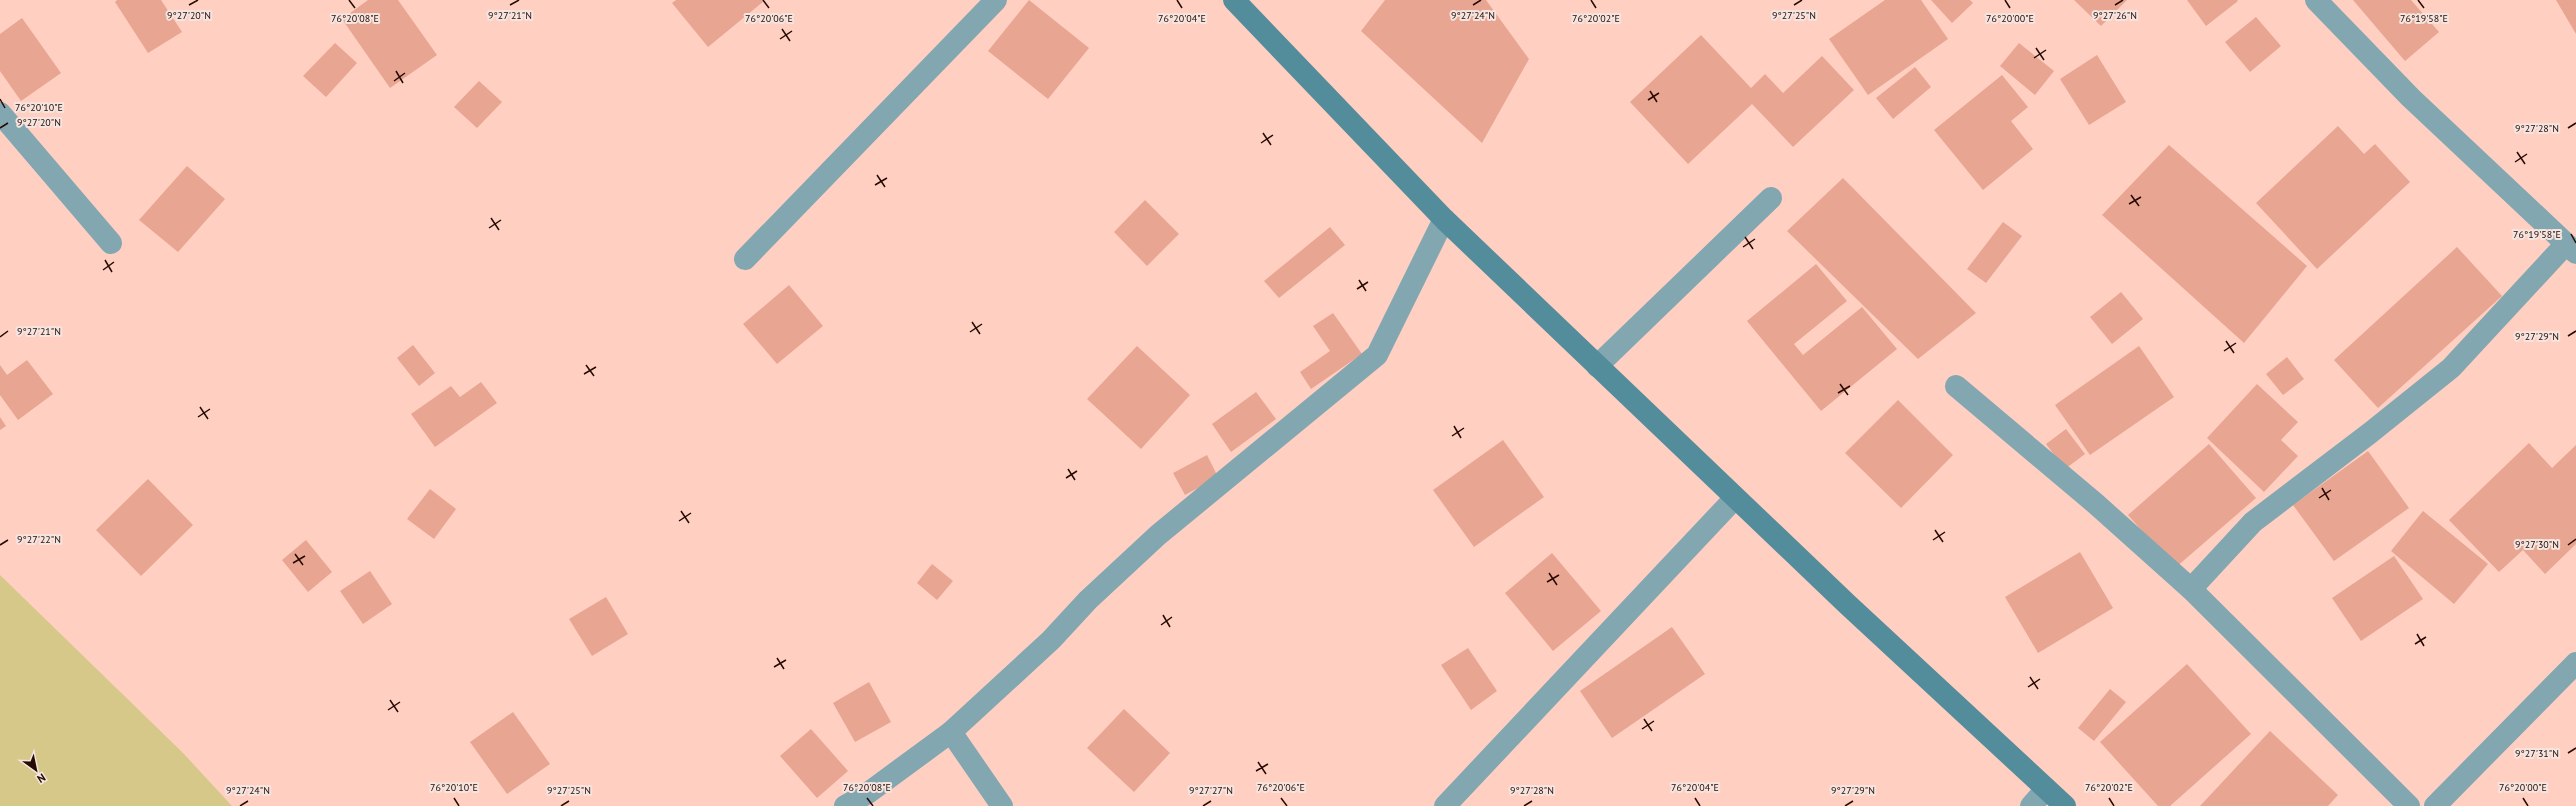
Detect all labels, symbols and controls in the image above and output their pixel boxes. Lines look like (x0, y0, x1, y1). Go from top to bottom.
text: 9°27'20"N (167, 9, 211, 22)
text: 9°27'21"N (488, 9, 532, 22)
text: 9°27'24"N (1451, 9, 1495, 22)
text: 9°27'25"N (1772, 9, 1816, 22)
text: 9°27'26"N (2093, 9, 2137, 22)
text: 76°20'08"E (331, 12, 379, 25)
text: 76°20'06"E (745, 12, 793, 25)
text: 76°20'04"E (1158, 12, 1206, 25)
text: 76°20'02"E (1572, 12, 1620, 25)
text: 76°20'00"E (1986, 12, 2034, 25)
text: 76°19'58"E (2400, 12, 2448, 25)
text: 76°20'10"E (15, 101, 63, 114)
text: 9°27'20"N (17, 116, 61, 129)
text: 9°27'28"N (2515, 122, 2559, 135)
text: 76°19'58"E (2513, 228, 2561, 241)
text: 9°27'21"N (17, 325, 61, 338)
text: 9°27'29"N (2515, 330, 2559, 343)
text: 9°27'22"N (17, 533, 61, 546)
text: 9°27'30"N (2515, 538, 2559, 551)
text: 9°27'31"N (2515, 747, 2559, 760)
north arrow (16, 750, 56, 790)
text: N (35, 771, 48, 786)
text: 76°20'10"E (430, 781, 478, 794)
text: 76°20'08"E (843, 781, 891, 794)
text: 76°20'06"E (1257, 781, 1305, 794)
text: 76°20'04"E (1671, 781, 1719, 794)
text: 76°20'02"E (2085, 781, 2133, 794)
text: 76°20'00"E (2499, 781, 2547, 794)
text: 9°27'24"N (226, 784, 270, 797)
text: 9°27'25"N (547, 784, 591, 797)
text: 9°27'27"N (1189, 784, 1233, 797)
text: 9°27'28"N (1510, 784, 1554, 797)
text: 9°27'29"N (1831, 784, 1875, 797)

